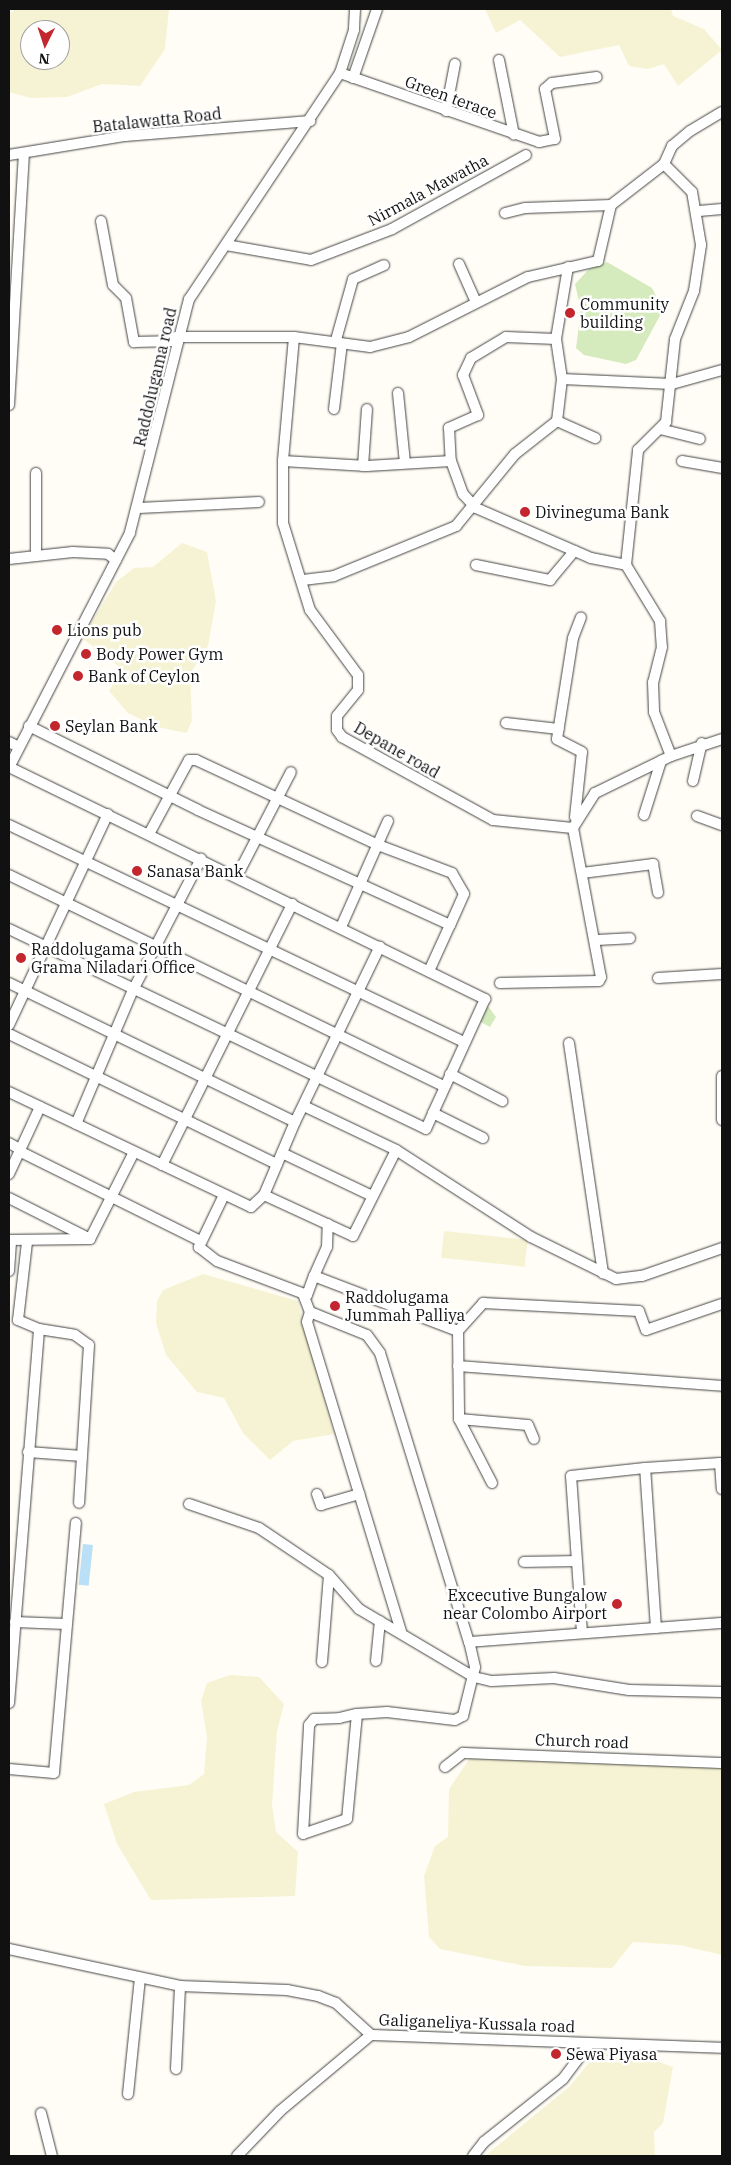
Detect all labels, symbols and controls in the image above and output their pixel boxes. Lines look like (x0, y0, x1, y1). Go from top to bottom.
north arrow (20, 20, 70, 70)
text: N (38, 50, 50, 68)
street label: Green terace (402, 71, 500, 123)
street label: Batalawatta Road (91, 104, 223, 136)
street label: Nirmala Mawatha (365, 150, 491, 230)
place label: Community building (580, 294, 669, 332)
street label: Raddolugama road (130, 305, 180, 449)
marker: Community building (564, 307, 576, 319)
place label: Divineguma Bank (535, 502, 669, 522)
marker: Divineguma Bank (519, 506, 531, 518)
place label: Lions pub (67, 620, 142, 640)
marker: Lions pub (51, 624, 63, 636)
place label: Body Power Gym (96, 644, 224, 664)
marker: Body Power Gym (80, 648, 92, 660)
place label: Bank of Ceylon (88, 666, 200, 686)
marker: Bank of Ceylon (72, 670, 84, 682)
place label: Seylan Bank (65, 716, 158, 736)
street label: Depane road (351, 718, 443, 782)
marker: Seylan Bank (49, 720, 61, 732)
place label: Sanasa Bank (147, 861, 243, 881)
marker: Sanasa Bank (131, 865, 143, 877)
place label: Raddolugama South Grama Niladari Office (31, 939, 195, 977)
marker: Raddolugama South Grama Niladari Office (15, 952, 27, 964)
place label: Raddolugama Jummah Palliya (345, 1287, 465, 1325)
marker: Raddolugama Jummah Palliya (329, 1300, 341, 1312)
place label: Excecutive Bungalow near Colombo Airport (443, 1585, 607, 1623)
marker: Excecutive Bungalow near Colombo Airport (611, 1598, 623, 1610)
street label: Church road (535, 1730, 629, 1752)
street label: Galiganeliya-Kussala road (378, 2010, 576, 2036)
place label: Sewa Piyasa (566, 2044, 657, 2064)
marker: Sewa Piyasa (550, 2048, 562, 2060)

